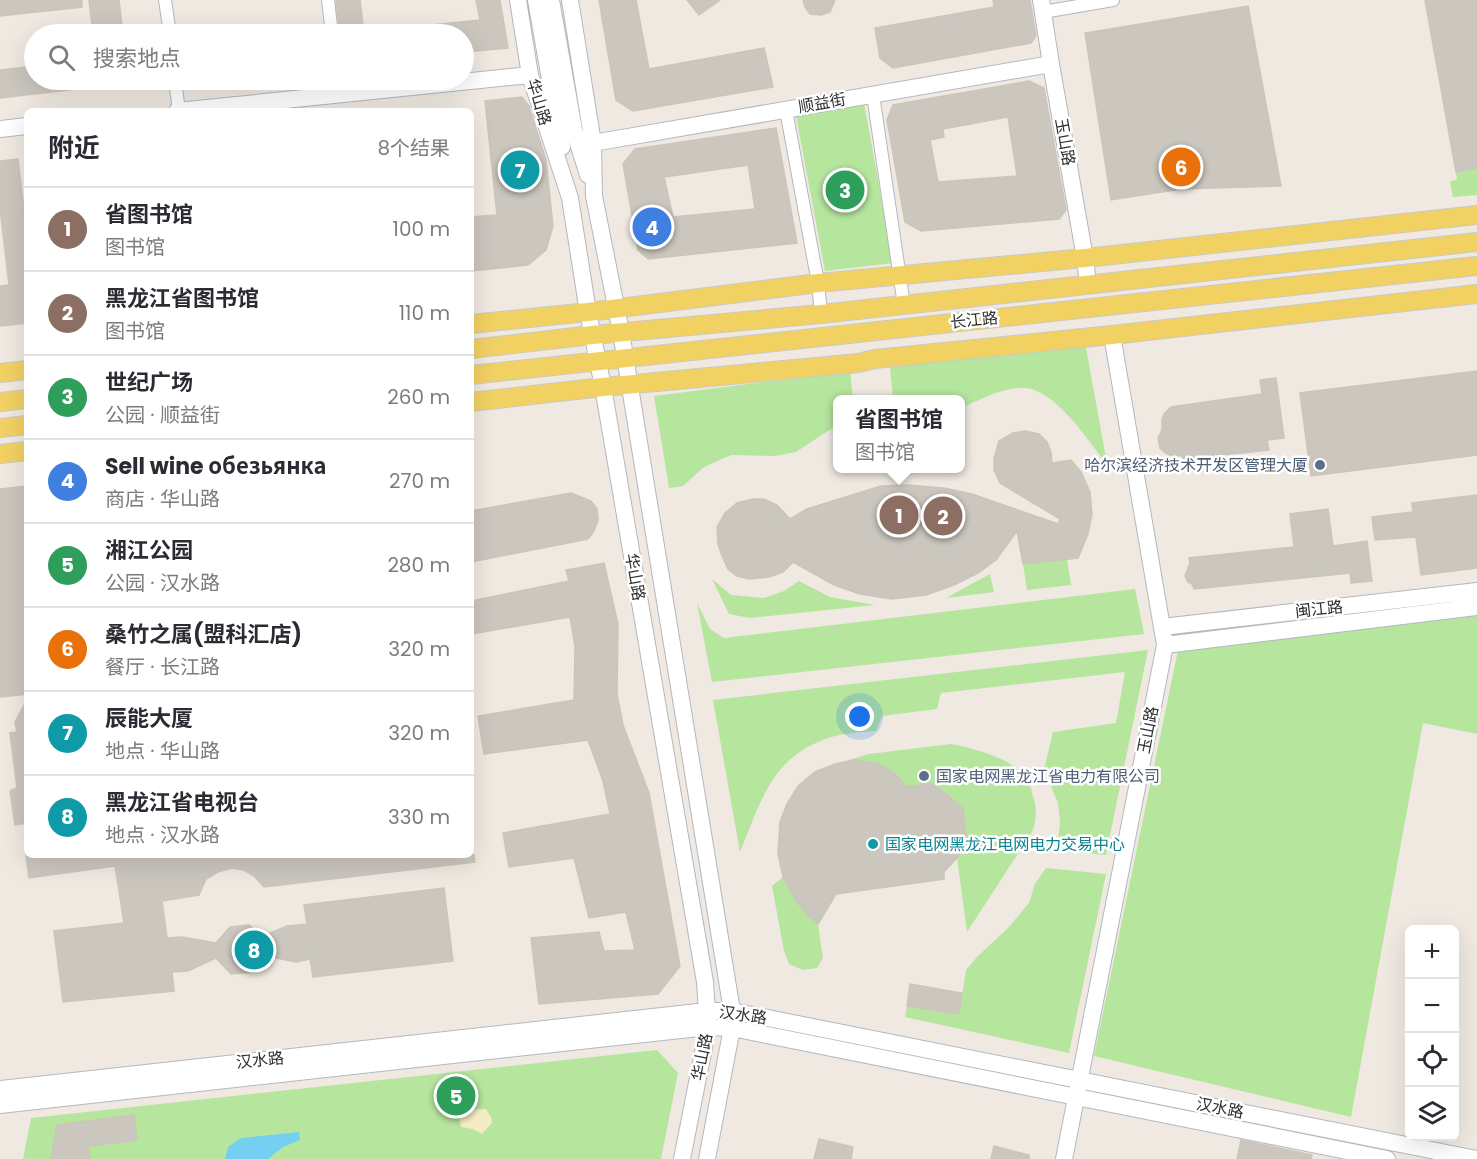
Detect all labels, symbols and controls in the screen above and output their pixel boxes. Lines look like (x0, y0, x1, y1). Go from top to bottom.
search box (24, 24, 474, 90)
icon: search (45, 41, 78, 74)
text: 搜索地点 (93, 43, 181, 74)
street label: 华山路 (521, 76, 557, 128)
street label: 顺益街 (796, 88, 848, 118)
street label: 玉山路 (1050, 116, 1080, 168)
text: 附近 (48, 130, 100, 166)
text: 8个结果 (377, 134, 450, 162)
pin: 6 (1162, 144, 1200, 190)
pin: 7 (500, 148, 540, 192)
pin: 3 (826, 168, 864, 213)
text: 省图书馆 (105, 199, 193, 230)
pin: 4 (632, 204, 672, 250)
text: 1 (64, 215, 71, 243)
text: 100 m (393, 215, 450, 243)
text: 图书馆 (105, 233, 165, 261)
text: 黑龙江省图书馆 (105, 283, 259, 314)
text: 2 (62, 299, 73, 327)
text: 110 m (399, 299, 450, 327)
street label: 长江路 (949, 306, 999, 334)
text: 图书馆 (105, 317, 165, 345)
text: 世纪广场 (105, 367, 193, 398)
text: 3 (61, 383, 74, 411)
text: 260 m (387, 383, 450, 411)
popup (833, 395, 965, 473)
text: 公园 · 顺益街 (105, 401, 220, 429)
text: 省图书馆 (855, 404, 943, 435)
text: 图书馆 (855, 438, 915, 466)
text: Sell wine обезьянка (105, 451, 327, 482)
place label: 哈尔滨经济技术开发区管理大厦 (1084, 454, 1308, 477)
marker: 哈尔滨经济技术开发区管理大厦 (1313, 458, 1327, 472)
text: 4 (61, 467, 74, 495)
text: 270 m (389, 467, 450, 495)
text: 商店 · 华山路 (105, 485, 220, 513)
pin: 1 (880, 492, 918, 538)
pin: 2 (924, 494, 962, 538)
text: 湘江公园 (105, 535, 193, 566)
text: 5 (61, 551, 74, 579)
text: 280 m (387, 551, 450, 579)
street label: 华山路 (620, 551, 650, 603)
text: 公园 · 汉水路 (105, 569, 220, 597)
street label: 闽江路 (1294, 595, 1344, 623)
text: 桑竹之属(盟科汇店) (105, 619, 302, 650)
text: 6 (61, 635, 74, 663)
text: 320 m (388, 635, 450, 663)
text: 餐厅 · 长江路 (105, 653, 220, 681)
your location (845, 702, 874, 731)
text: 辰能大厦 (105, 703, 193, 734)
street label: 玉山路 (1132, 704, 1164, 756)
text: 7 (62, 719, 73, 747)
text: 320 m (388, 719, 450, 747)
text: 地点 · 华山路 (105, 737, 220, 765)
place label: 国家电网黑龙江省电力有限公司 (936, 765, 1160, 788)
marker: 国家电网黑龙江省电力有限公司 (917, 769, 931, 783)
text: 黑龙江省电视台 (105, 787, 259, 818)
text: 8 (61, 803, 74, 831)
text: 330 m (388, 803, 450, 831)
text: 地点 · 汉水路 (105, 821, 220, 849)
place label: 国家电网黑龙江电网电力交易中心 (885, 833, 1125, 856)
marker: 国家电网黑龙江电网电力交易中心 (866, 837, 880, 851)
map controls (1405, 925, 1459, 1141)
button: + (1405, 925, 1459, 979)
pin: 8 (234, 928, 274, 972)
button: − (1405, 979, 1459, 1033)
street label: 汉水路 (718, 1000, 768, 1030)
street label: 华山路 (686, 1031, 718, 1083)
button: locate (1405, 1033, 1459, 1087)
street label: 汉水路 (235, 1046, 285, 1074)
pin: 5 (436, 1074, 476, 1118)
button: layers (1405, 1087, 1459, 1141)
street label: 汉水路 (1194, 1092, 1246, 1124)

